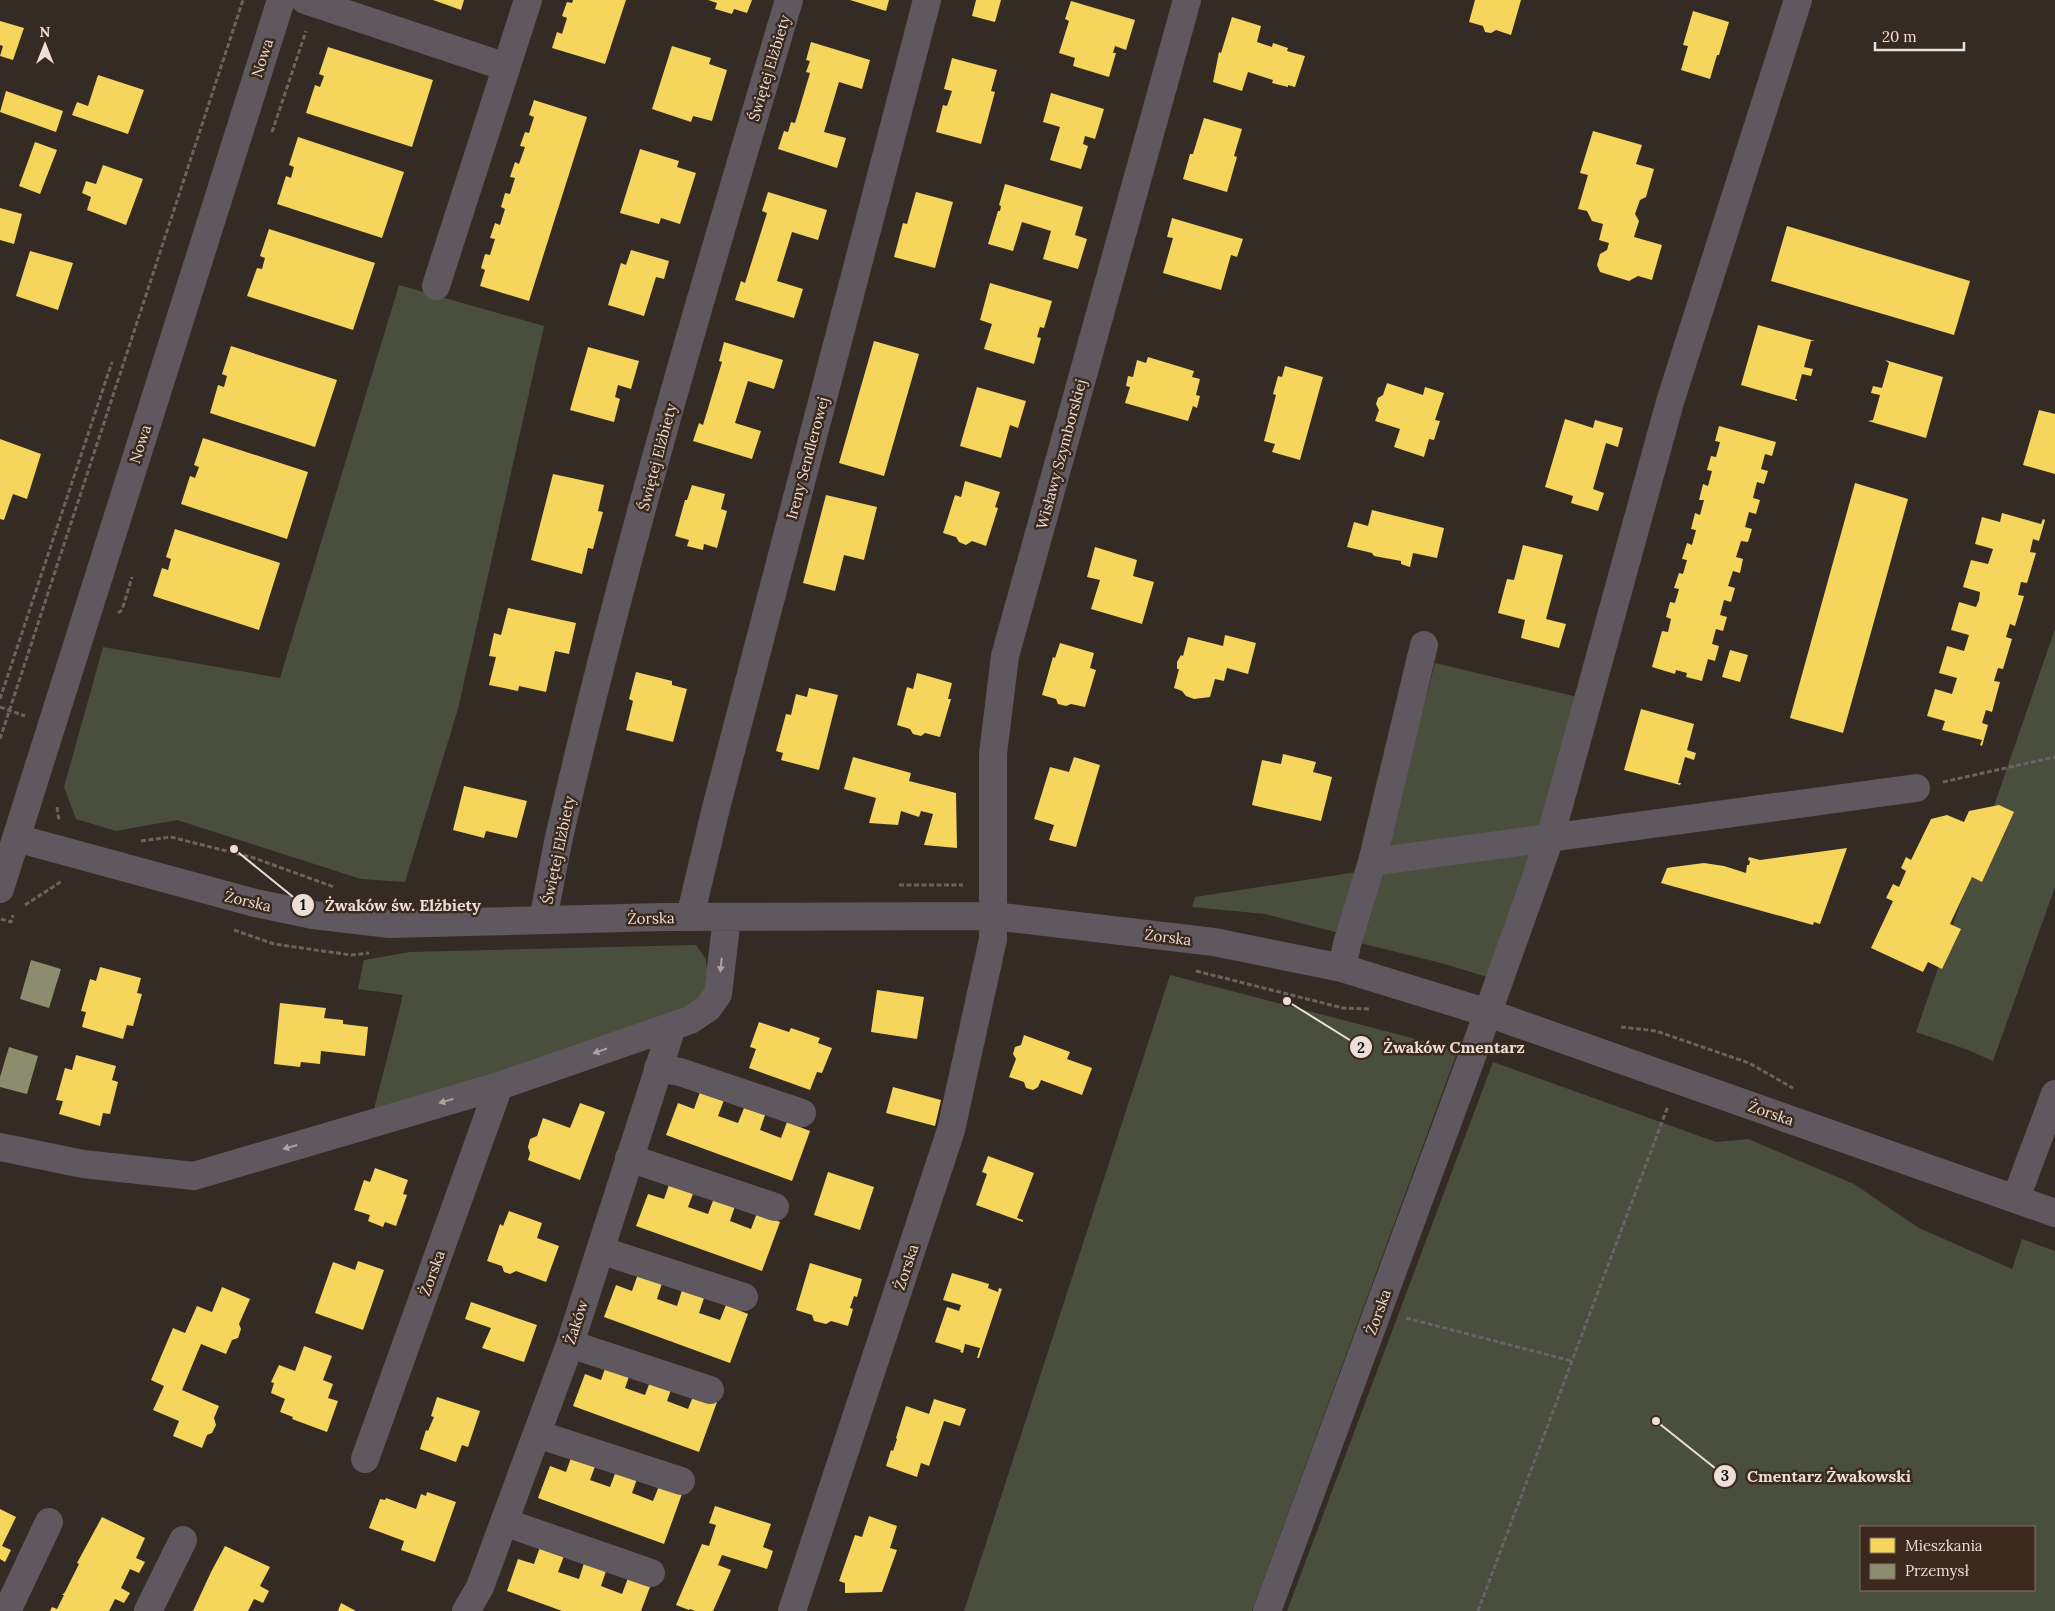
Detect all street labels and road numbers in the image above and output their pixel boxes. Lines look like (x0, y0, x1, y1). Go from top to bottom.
street label: Świętej Elżbiety (744, 12, 794, 124)
street label: Nowa (247, 36, 277, 80)
street label: Wisławy Szymborskiej (1032, 377, 1090, 531)
street label: Ireny Sendlerowej (782, 395, 832, 521)
street label: Świętej Elżbiety (634, 401, 680, 513)
street label: Nowa (125, 422, 155, 466)
street label: Świętej Elżbiety (537, 794, 579, 906)
street label: Żorska (223, 886, 273, 916)
street label: Żorska (627, 908, 675, 928)
street label: Żorska (1143, 925, 1193, 949)
street label: Żorska (1746, 1096, 1797, 1130)
street label: Żorska (890, 1241, 922, 1292)
street label: Żorska (415, 1247, 449, 1298)
street label: Żorska (1361, 1286, 1395, 1337)
street label: Żaków (560, 1297, 592, 1347)

